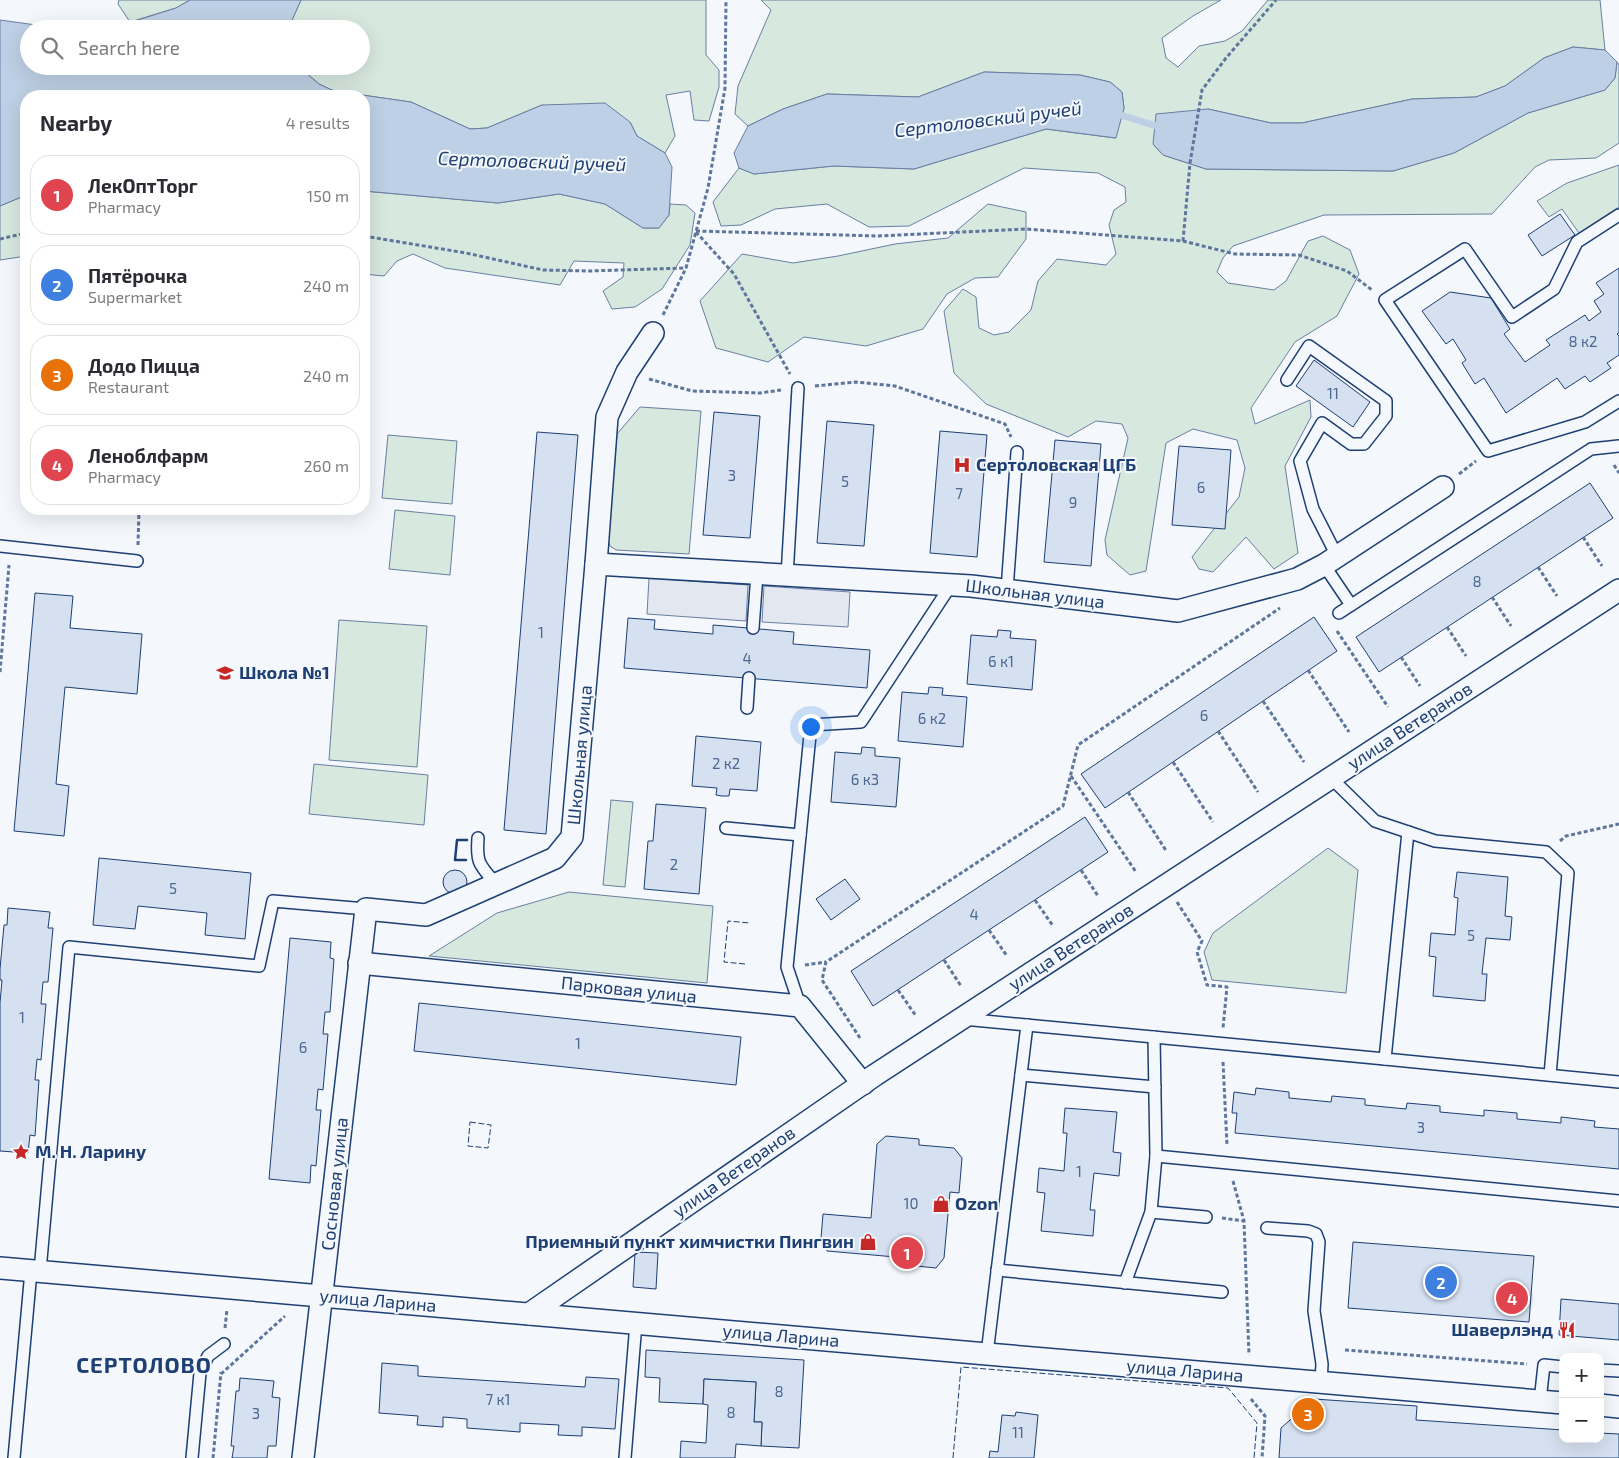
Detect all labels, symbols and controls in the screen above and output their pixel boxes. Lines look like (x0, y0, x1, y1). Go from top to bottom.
search box (20, 20, 370, 75)
icon: search (38, 34, 66, 62)
text: Search here (78, 36, 180, 59)
water label: Сертоловский ручей (893, 96, 1083, 141)
text: Nearby (40, 110, 112, 135)
text: 4 results (286, 113, 350, 132)
water label: Сертоловский ручей (437, 146, 627, 175)
text: ЛекОптТорг (88, 174, 198, 197)
text: 1 (54, 186, 60, 205)
text: 150 m (307, 186, 349, 205)
text: Pharmacy (88, 197, 161, 216)
text: Пятёрочка (88, 264, 187, 287)
text: 2 (52, 276, 62, 295)
text: 240 m (303, 276, 349, 295)
text: Supermarket (88, 287, 182, 306)
house number: 8 к2 (1569, 332, 1597, 350)
text: Додо Пицца (88, 354, 200, 377)
text: 3 (52, 366, 62, 385)
text: 240 m (303, 366, 349, 385)
text: Restaurant (88, 377, 169, 396)
house number: 11 (1327, 384, 1339, 402)
text: Леноблфарм (88, 444, 208, 467)
place label: Сертоловская ЦГБ (976, 453, 1136, 475)
hospital icon: Сертоловская ЦГБ (952, 455, 972, 475)
text: 4 (52, 456, 62, 475)
text: 260 m (304, 456, 349, 475)
house number: 3 (728, 466, 736, 484)
text: Pharmacy (88, 467, 161, 486)
house number: 5 (841, 472, 849, 490)
house number: 6 (1197, 478, 1205, 496)
house number: 7 (955, 484, 963, 502)
house number: 9 (1069, 493, 1077, 511)
house number: 8 (1472, 572, 1482, 590)
street label: Школьная улица (964, 574, 1106, 612)
house number: 1 (538, 623, 544, 641)
house number: 4 (742, 649, 752, 667)
house number: 6 к1 (988, 652, 1014, 670)
place label: Школа №1 (239, 661, 330, 683)
school or university icon: Школа №1 (215, 663, 235, 683)
street label: улица Ветеранов (1343, 677, 1476, 774)
street label: Школьная улица (562, 684, 596, 826)
house number: 6 (1200, 706, 1208, 724)
house number: 6 к2 (918, 709, 946, 727)
your location (798, 714, 824, 740)
house number: 2 к2 (712, 754, 740, 772)
house number: 6 к3 (851, 770, 879, 788)
house number: 2 (670, 855, 678, 873)
house number: 5 (169, 879, 177, 897)
street label: улица Ветеранов (1004, 898, 1137, 995)
house number: 4 (969, 905, 979, 923)
house number: 5 (1467, 926, 1475, 944)
street label: Парковая улица (560, 971, 698, 1007)
house number: 1 (19, 1008, 25, 1026)
house number: 1 (575, 1034, 581, 1052)
house number: 6 (299, 1038, 307, 1056)
street label: Сосновая улица (316, 1116, 352, 1252)
house number: 3 (1417, 1118, 1425, 1136)
street label: улица Ветеранов (668, 1121, 799, 1222)
place label: М. Н. Ларину (35, 1140, 147, 1162)
place icon: М. Н. Ларину (11, 1142, 31, 1162)
house number: 1 (1076, 1162, 1082, 1180)
place label: Ozon (955, 1192, 998, 1214)
house number: 10 (903, 1194, 919, 1212)
shop icon: Ozon (931, 1194, 951, 1214)
place label: Приемный пункт химчистки Пингвин (525, 1230, 854, 1252)
shop icon: Приемный пункт химчистки Пингвин (858, 1232, 878, 1252)
pin: 1 (891, 1234, 923, 1272)
pin: 2 (1425, 1263, 1457, 1301)
pin: 4 (1496, 1279, 1528, 1317)
street label: улица Ларина (319, 1284, 438, 1316)
place label: Шаверлэнд (1451, 1318, 1553, 1340)
street label: улица Ларина (722, 1319, 841, 1351)
restaurant icon: Шаверлэнд (1557, 1320, 1577, 1340)
district label: СЕРТОЛОВО (76, 1351, 212, 1377)
map controls (1559, 1353, 1604, 1443)
button: + (1559, 1353, 1604, 1398)
street label: улица Ларина (1126, 1354, 1245, 1386)
house number: 8 (774, 1382, 784, 1400)
house number: 7 к1 (485, 1390, 511, 1408)
pin: 3 (1292, 1395, 1324, 1433)
button: − (1559, 1398, 1604, 1443)
house number: 8 (726, 1403, 736, 1421)
house number: 3 (252, 1404, 260, 1422)
house number: 11 (1012, 1423, 1024, 1441)

